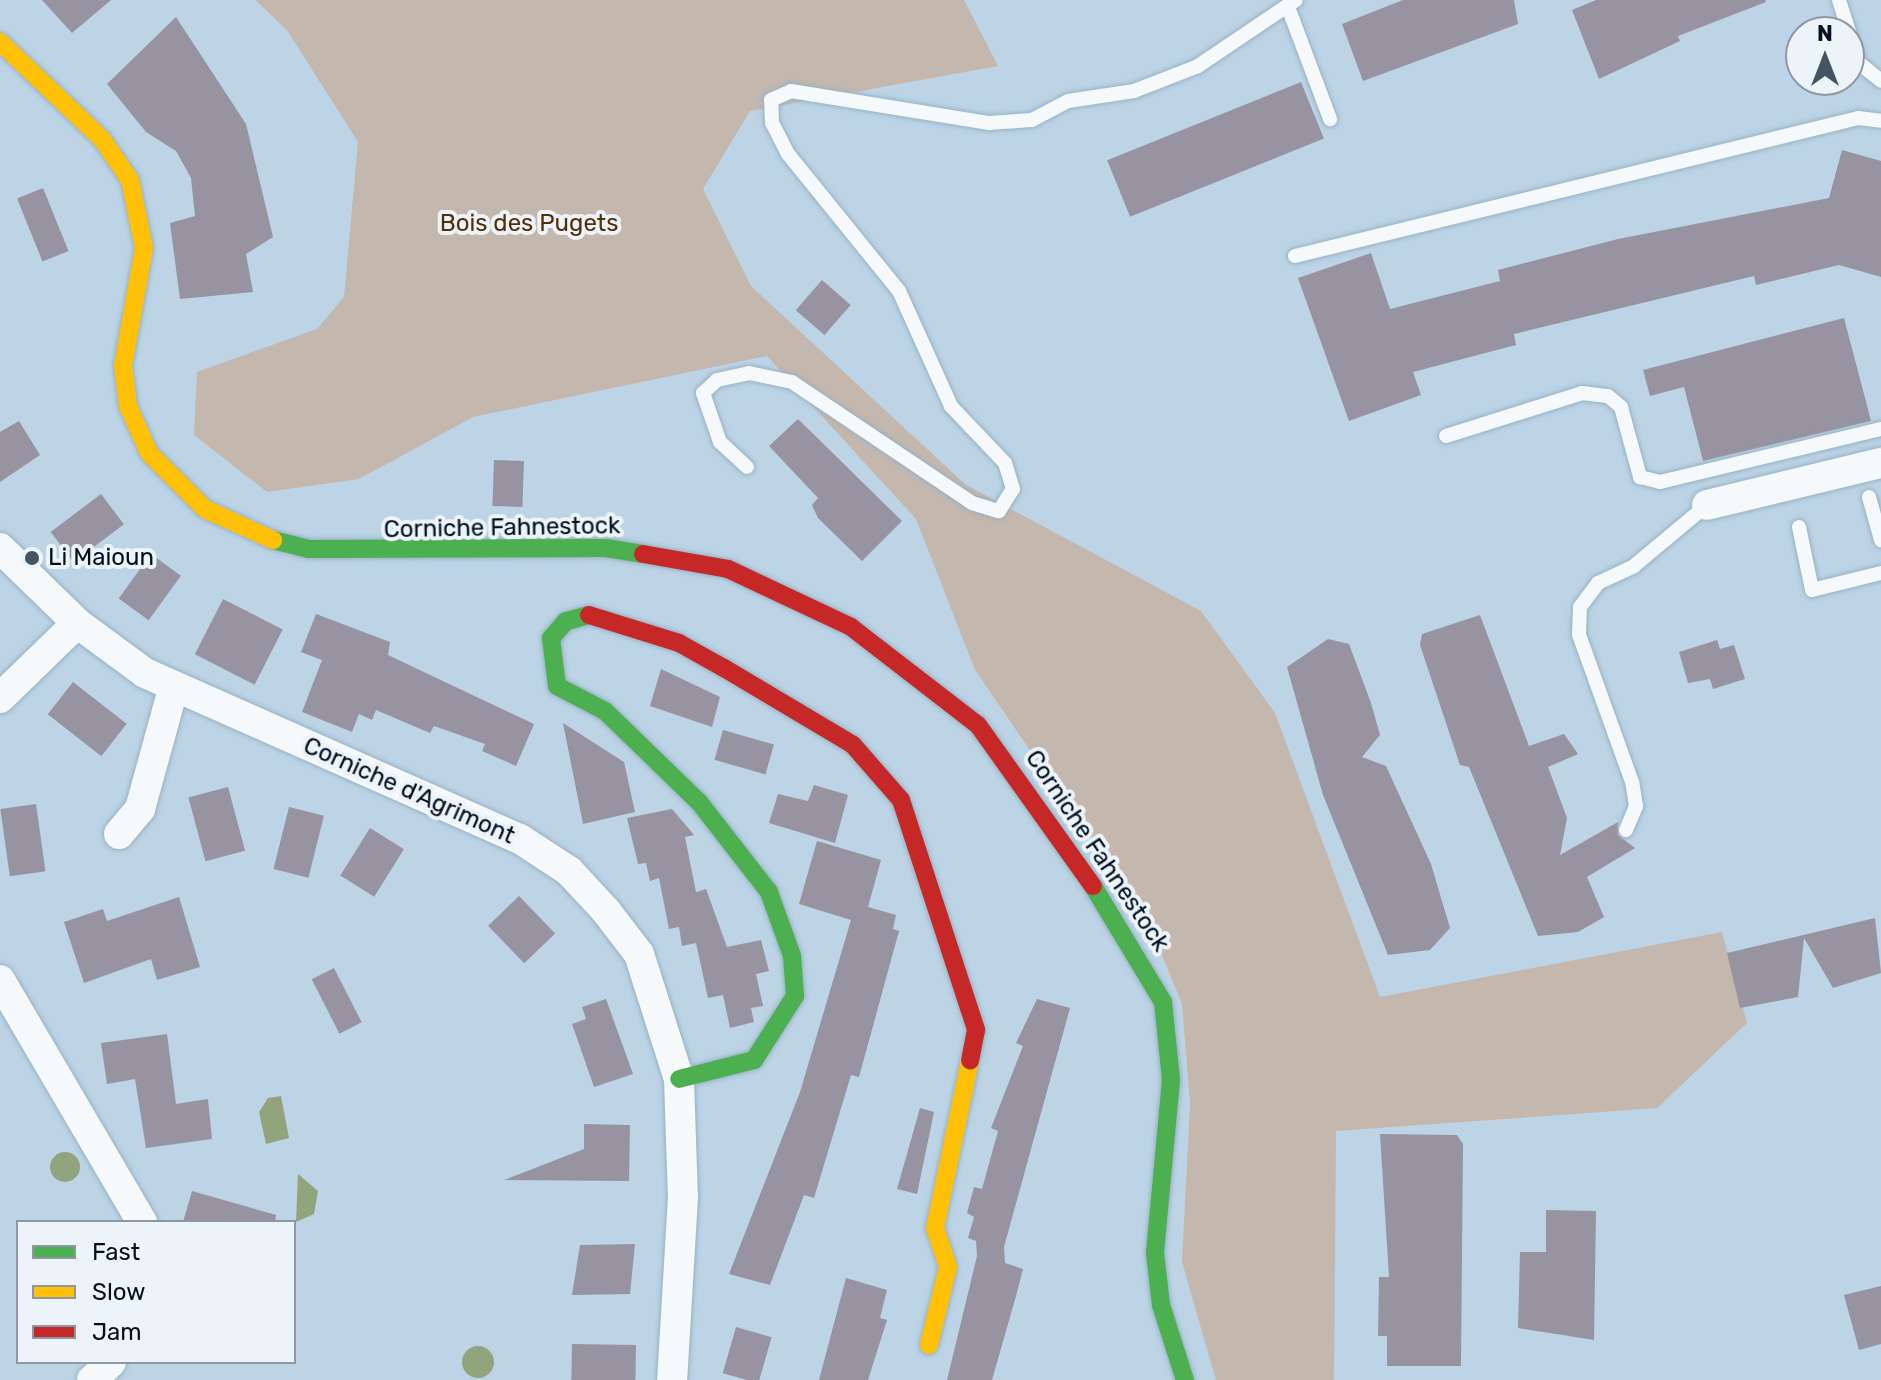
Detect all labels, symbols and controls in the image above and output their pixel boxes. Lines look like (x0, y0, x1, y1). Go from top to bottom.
north arrow (1785, 16, 1865, 96)
text: N (1817, 20, 1833, 47)
park label: Bois des Pugets (440, 210, 618, 238)
street label: Corniche Fahnestock (383, 512, 621, 544)
place label: Li Maioun (48, 544, 154, 572)
marker: Li Maioun (23, 549, 41, 567)
street label: Corniche d'Agrimont (299, 731, 519, 851)
street label: Corniche Fahnestock (1019, 745, 1175, 957)
legend (16, 1220, 296, 1364)
text: Fast (92, 1238, 140, 1266)
text: Slow (92, 1278, 145, 1306)
text: Jam (92, 1318, 142, 1346)

